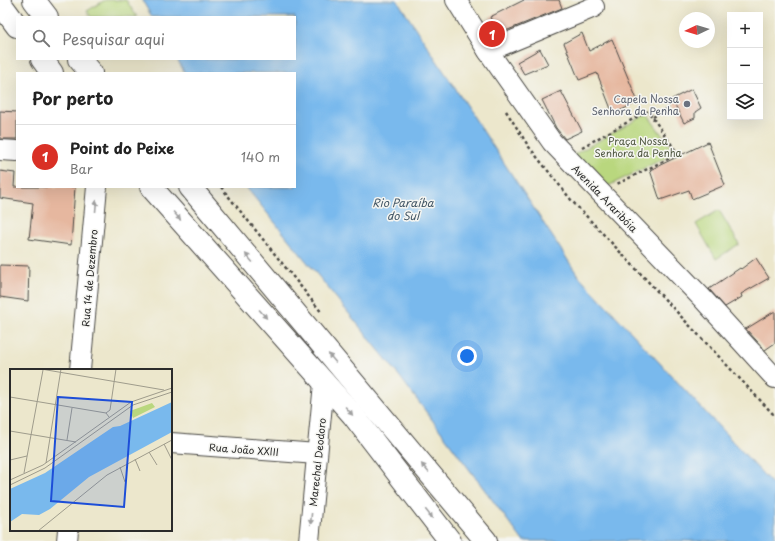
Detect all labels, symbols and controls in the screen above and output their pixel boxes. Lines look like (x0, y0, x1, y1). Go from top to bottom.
north arrow (679, 12, 715, 48)
map controls (727, 12, 763, 120)
button: + (727, 12, 763, 48)
search box (16, 16, 296, 60)
pin: 1 (479, 19, 505, 49)
icon: search (30, 27, 52, 49)
text: Pesquisar aqui (62, 27, 165, 50)
button: − (727, 48, 763, 84)
button: layers (727, 84, 763, 120)
text: Por perto (32, 85, 113, 111)
place label: Capela Nossa Senhora da Penha (592, 91, 680, 118)
marker: Capela Nossa Senhora da Penha (682, 99, 692, 109)
park label: Praça Nossa Senhora da Penha (594, 133, 682, 160)
text: Point do Peixe (70, 136, 174, 159)
text: 1 (42, 147, 48, 166)
text: 140 m (241, 147, 280, 166)
text: Bar (70, 159, 93, 178)
street label: Avenida Araribóia (569, 161, 642, 236)
water label: Rio Paraíba do Sul (372, 194, 435, 224)
one-way arrow (92, 200, 99, 212)
one-way arrow (172, 211, 182, 221)
street label: Rua 14 de Dezembro (77, 228, 101, 327)
one-way arrow (245, 253, 254, 263)
one-way arrow (259, 308, 268, 319)
your location (457, 346, 477, 366)
one-way arrow (328, 352, 337, 363)
inset map (10, 369, 172, 531)
one-way arrow (345, 406, 354, 416)
street label: Marechal Deodoro (305, 417, 329, 507)
street label: Rua João XXIII (209, 439, 279, 459)
one-way arrow (420, 463, 429, 474)
one-way arrow (425, 508, 433, 519)
one-way arrow (308, 513, 314, 525)

